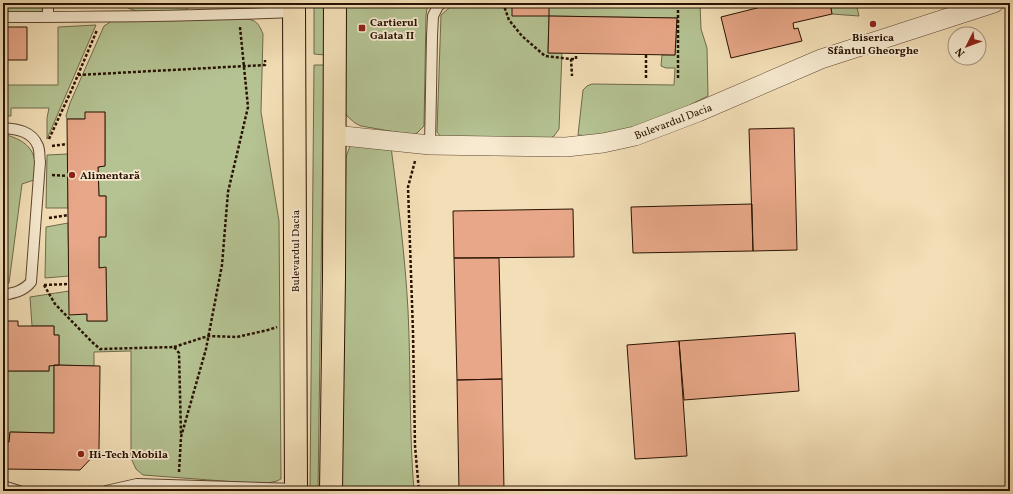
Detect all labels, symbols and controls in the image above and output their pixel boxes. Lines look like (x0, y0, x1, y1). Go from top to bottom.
place label: Cartierul Galata II (370, 16, 418, 44)
marker: Biserica Sfântul Gheorghe (868, 19, 878, 29)
marker: Cartierul Galata II (357, 23, 367, 33)
north arrow (947, 26, 987, 66)
place label: Biserica Sfântul Gheorghe (827, 31, 919, 59)
text: N (952, 44, 969, 60)
street label: Bulevardul Dacia (632, 100, 715, 144)
place label: Alimentară (80, 169, 140, 184)
marker: Alimentară (67, 170, 77, 180)
street label: Bulevardul Dacia (289, 209, 304, 292)
place label: Hi-Tech Mobila (89, 448, 168, 463)
marker: Hi-Tech Mobila (76, 449, 86, 459)

